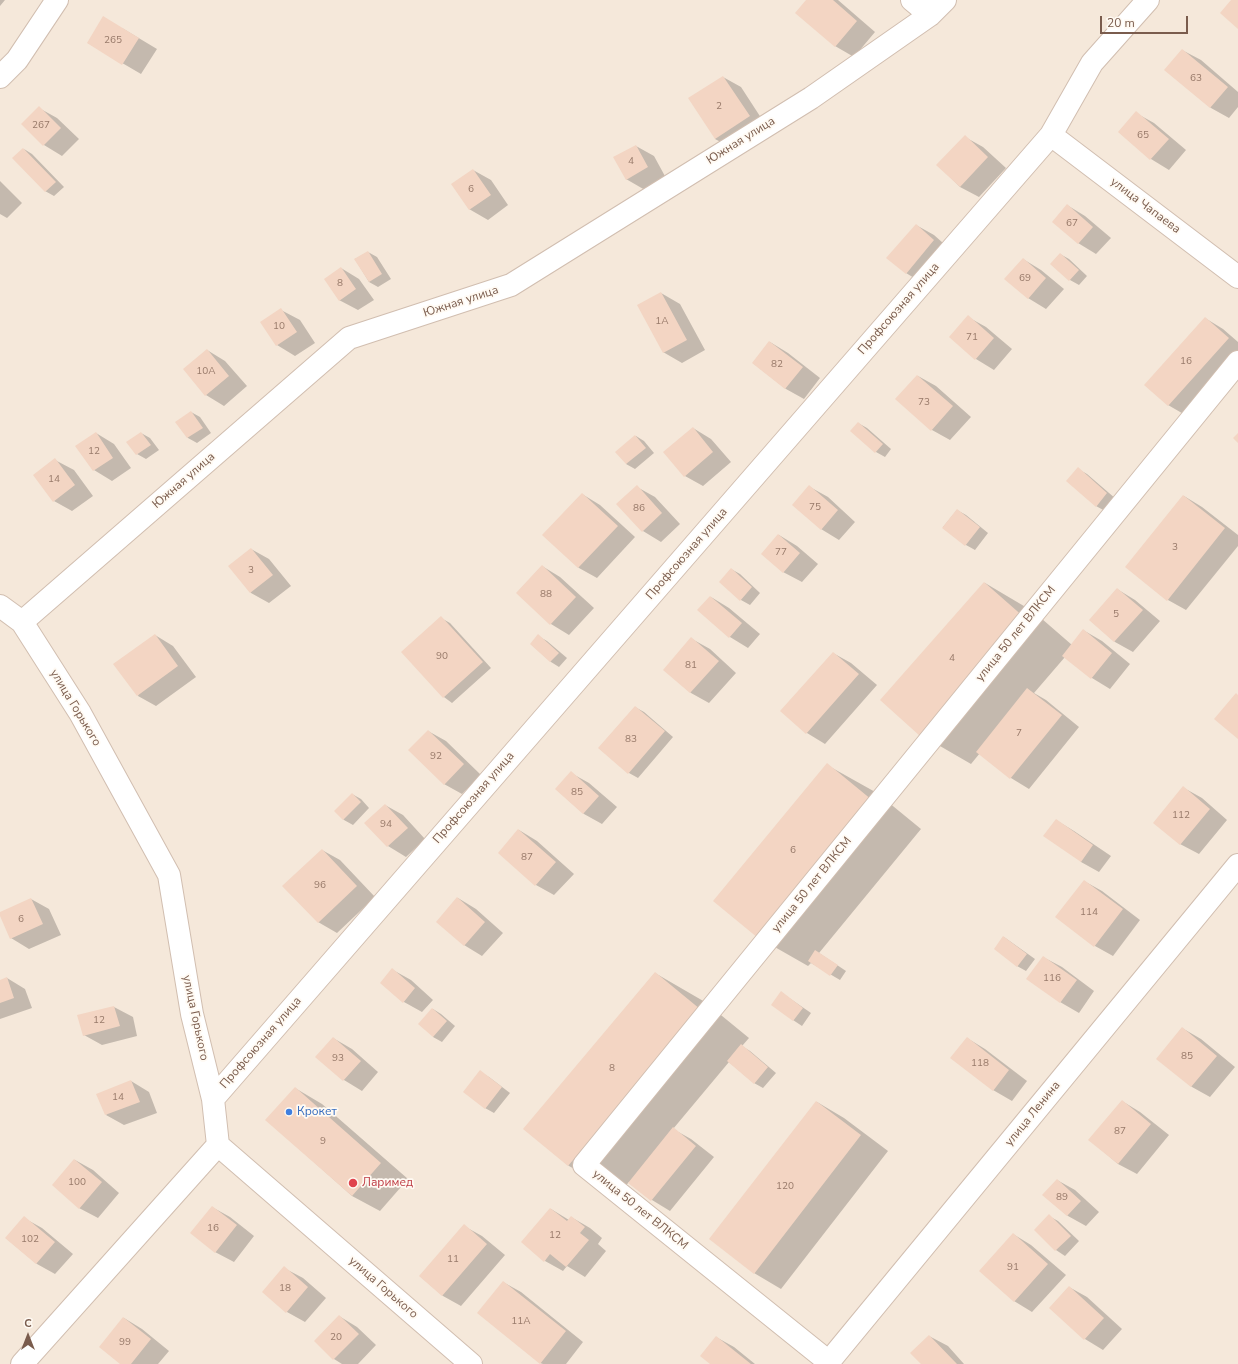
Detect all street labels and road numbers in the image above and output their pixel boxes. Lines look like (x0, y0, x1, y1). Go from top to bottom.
street label: Южная улица (704, 114, 778, 168)
street label: улица Чапаева (1107, 175, 1183, 237)
street label: Профсоюзная улица (855, 260, 943, 358)
street label: Южная улица (422, 283, 500, 321)
street label: Южная улица (150, 450, 218, 512)
street label: Профсоюзная улица (643, 505, 731, 603)
street label: улица 50 лет ВЛКСМ (973, 583, 1059, 685)
street label: улица Горького (46, 667, 104, 749)
street label: Профсоюзная улица (430, 749, 518, 847)
street label: улица 50 лет ВЛКСМ (769, 834, 855, 936)
street label: улица Горького (179, 974, 211, 1062)
street label: Профсоюзная улица (217, 994, 305, 1092)
street label: улица Ленина (1002, 1079, 1064, 1149)
street label: улица 50 лет ВЛКСМ (589, 1167, 691, 1253)
street label: улица Горького (345, 1254, 421, 1322)

